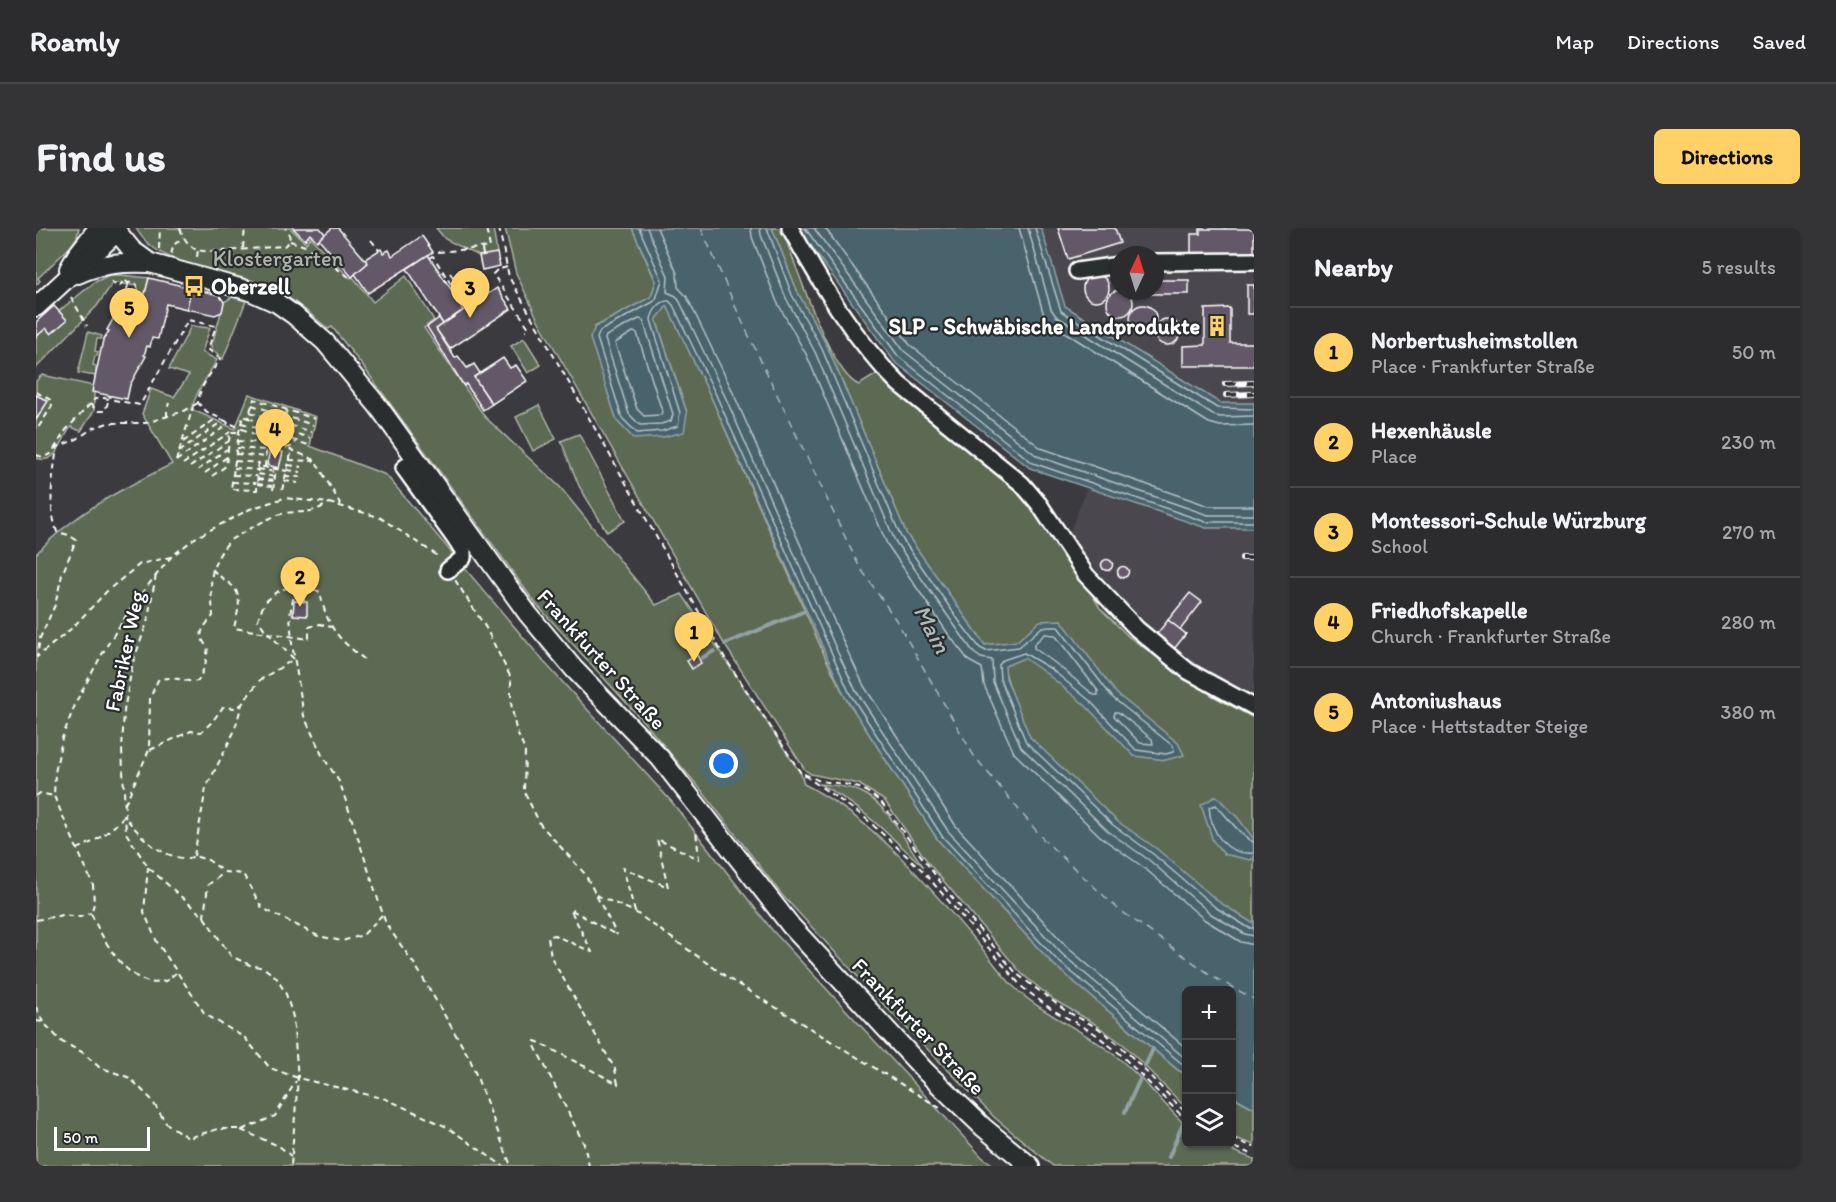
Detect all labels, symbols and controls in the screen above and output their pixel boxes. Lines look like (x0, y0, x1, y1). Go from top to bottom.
text: Roamly (30, 24, 120, 58)
text: Map (1556, 29, 1594, 54)
text: Directions (1627, 29, 1719, 54)
text: Saved (1752, 29, 1806, 54)
button: Directions (1654, 129, 1800, 184)
text: Find us (36, 131, 166, 182)
park label: Klostergarten (213, 245, 344, 272)
north arrow (1110, 246, 1164, 300)
text: Nearby (1314, 251, 1393, 283)
text: 5 results (1702, 255, 1776, 279)
pin: 3 (450, 268, 490, 318)
place label: Oberzell (211, 273, 291, 300)
bus stop icon: Oberzell (182, 274, 206, 298)
pin: 5 (110, 288, 148, 338)
place label: SLP - Schwäbische Landprodukte (889, 313, 1200, 340)
building icon: SLP - Schwäbische Landprodukte (1205, 314, 1229, 338)
text: Norbertusheimstollen (1371, 327, 1578, 354)
text: 1 (1329, 340, 1338, 364)
text: 50 m (1732, 340, 1776, 364)
text: Place · Frankfurter Straße (1371, 354, 1595, 378)
pin: 4 (256, 410, 294, 459)
text: Hexenhäusle (1371, 417, 1492, 444)
text: 2 (1328, 430, 1339, 454)
text: 230 m (1721, 430, 1776, 454)
text: Place (1371, 444, 1417, 468)
text: Montessori-Schule Würzburg (1371, 507, 1646, 534)
text: 3 (1328, 520, 1339, 544)
text: 270 m (1722, 520, 1776, 544)
text: School (1371, 534, 1428, 558)
pin: 2 (280, 558, 320, 607)
street label: Frankfurter Straße (531, 583, 672, 735)
street label: Fabriker Weg (99, 587, 151, 714)
text: Friedhofskapelle (1371, 597, 1528, 624)
water label: Main (908, 599, 957, 659)
text: 4 (1327, 610, 1340, 634)
text: 280 m (1721, 610, 1776, 634)
pin: 1 (674, 612, 714, 662)
text: Church · Frankfurter Straße (1371, 624, 1611, 648)
text: Antoniushaus (1371, 687, 1502, 714)
text: 5 (1328, 700, 1339, 724)
text: 380 m (1721, 700, 1776, 724)
text: Place · Hettstadter Steige (1371, 714, 1588, 738)
your location (709, 749, 738, 778)
street label: Frankfurter Straße (846, 952, 991, 1101)
map controls (1182, 986, 1236, 1148)
button: + (1182, 986, 1236, 1040)
button: − (1182, 1040, 1236, 1094)
button: layers (1182, 1094, 1236, 1148)
scale bar (54, 1124, 150, 1152)
text: 50 m (63, 1128, 98, 1147)

